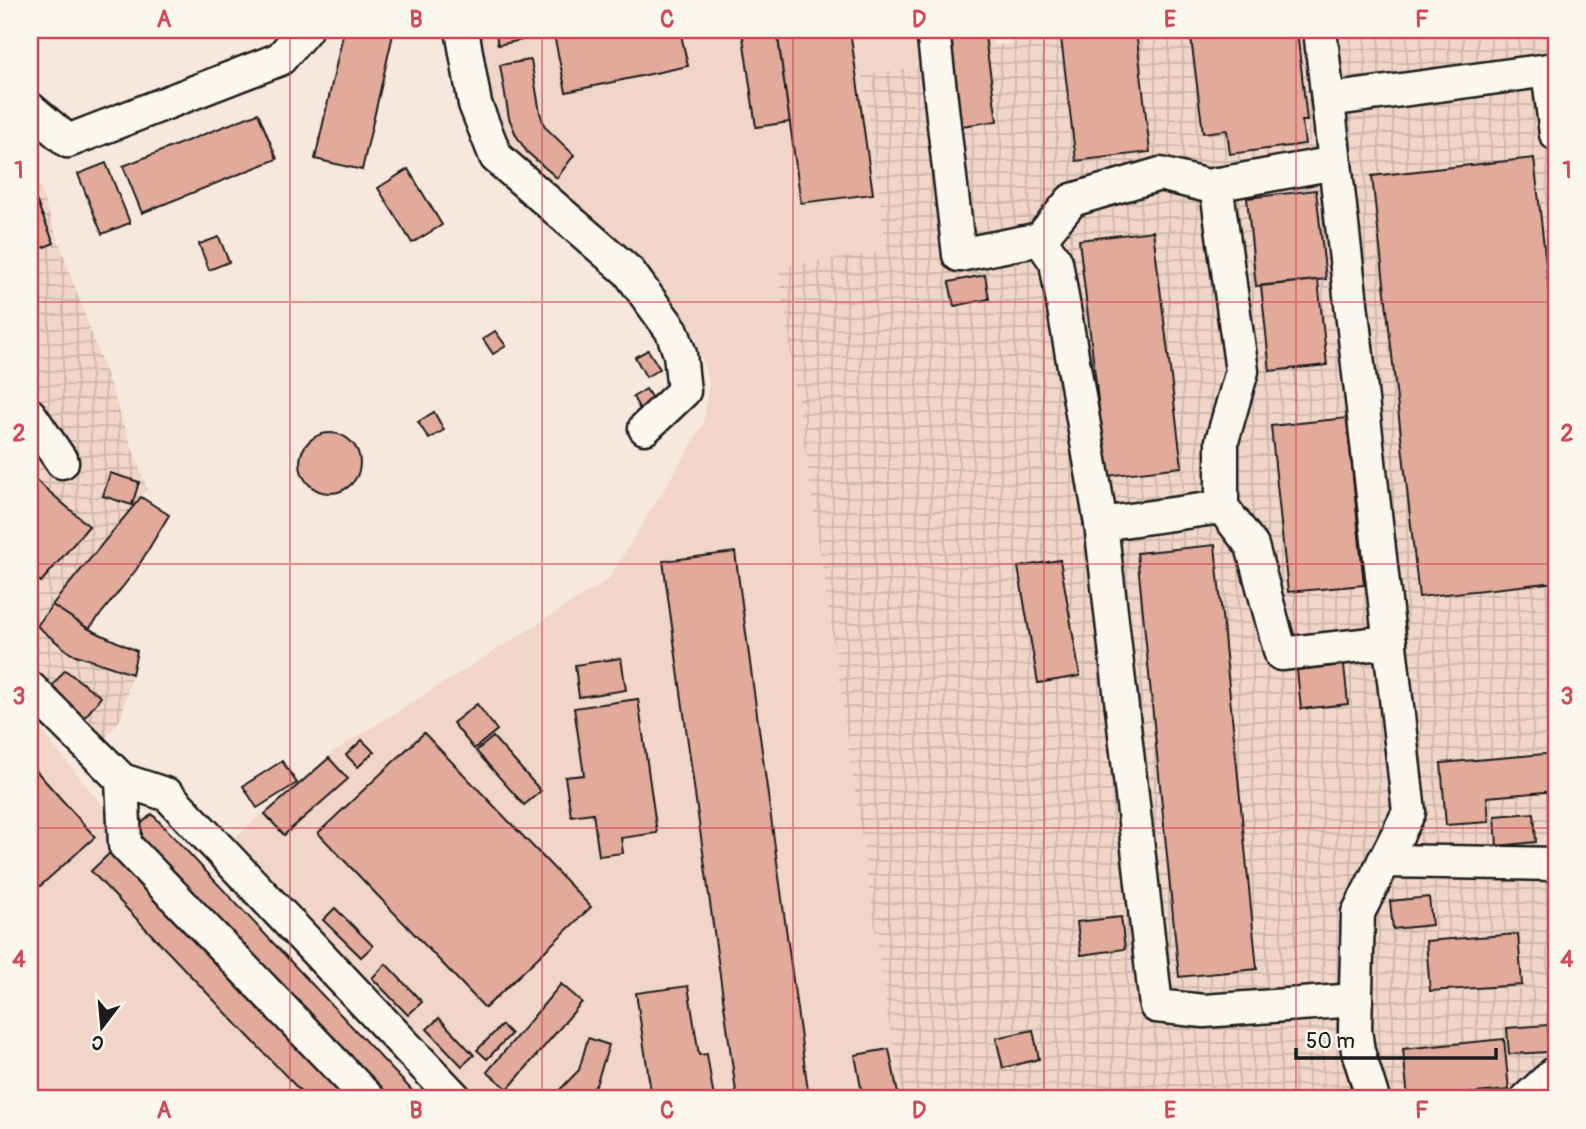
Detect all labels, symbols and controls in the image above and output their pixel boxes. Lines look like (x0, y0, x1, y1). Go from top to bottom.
text: A (157, 5, 172, 34)
text: B (409, 5, 423, 34)
text: C (660, 5, 674, 34)
text: D (912, 5, 926, 34)
text: E (1164, 5, 1176, 34)
text: F (1415, 5, 1429, 34)
text: 1 (15, 156, 24, 185)
text: 1 (1563, 156, 1572, 185)
text: 2 (13, 419, 26, 448)
text: 2 (1561, 419, 1574, 448)
text: 3 (13, 682, 25, 711)
text: 3 (1561, 682, 1573, 711)
text: 4 (12, 945, 26, 974)
text: 4 (1560, 945, 1574, 974)
north arrow (66, 992, 136, 1062)
scale bar (1296, 1017, 1495, 1061)
text: 50 m (1306, 1028, 1355, 1055)
text: С (88, 1029, 107, 1056)
text: A (157, 1096, 172, 1125)
text: B (409, 1096, 423, 1125)
text: C (660, 1096, 674, 1125)
text: D (912, 1096, 926, 1125)
text: E (1164, 1096, 1176, 1125)
text: F (1415, 1096, 1429, 1125)

